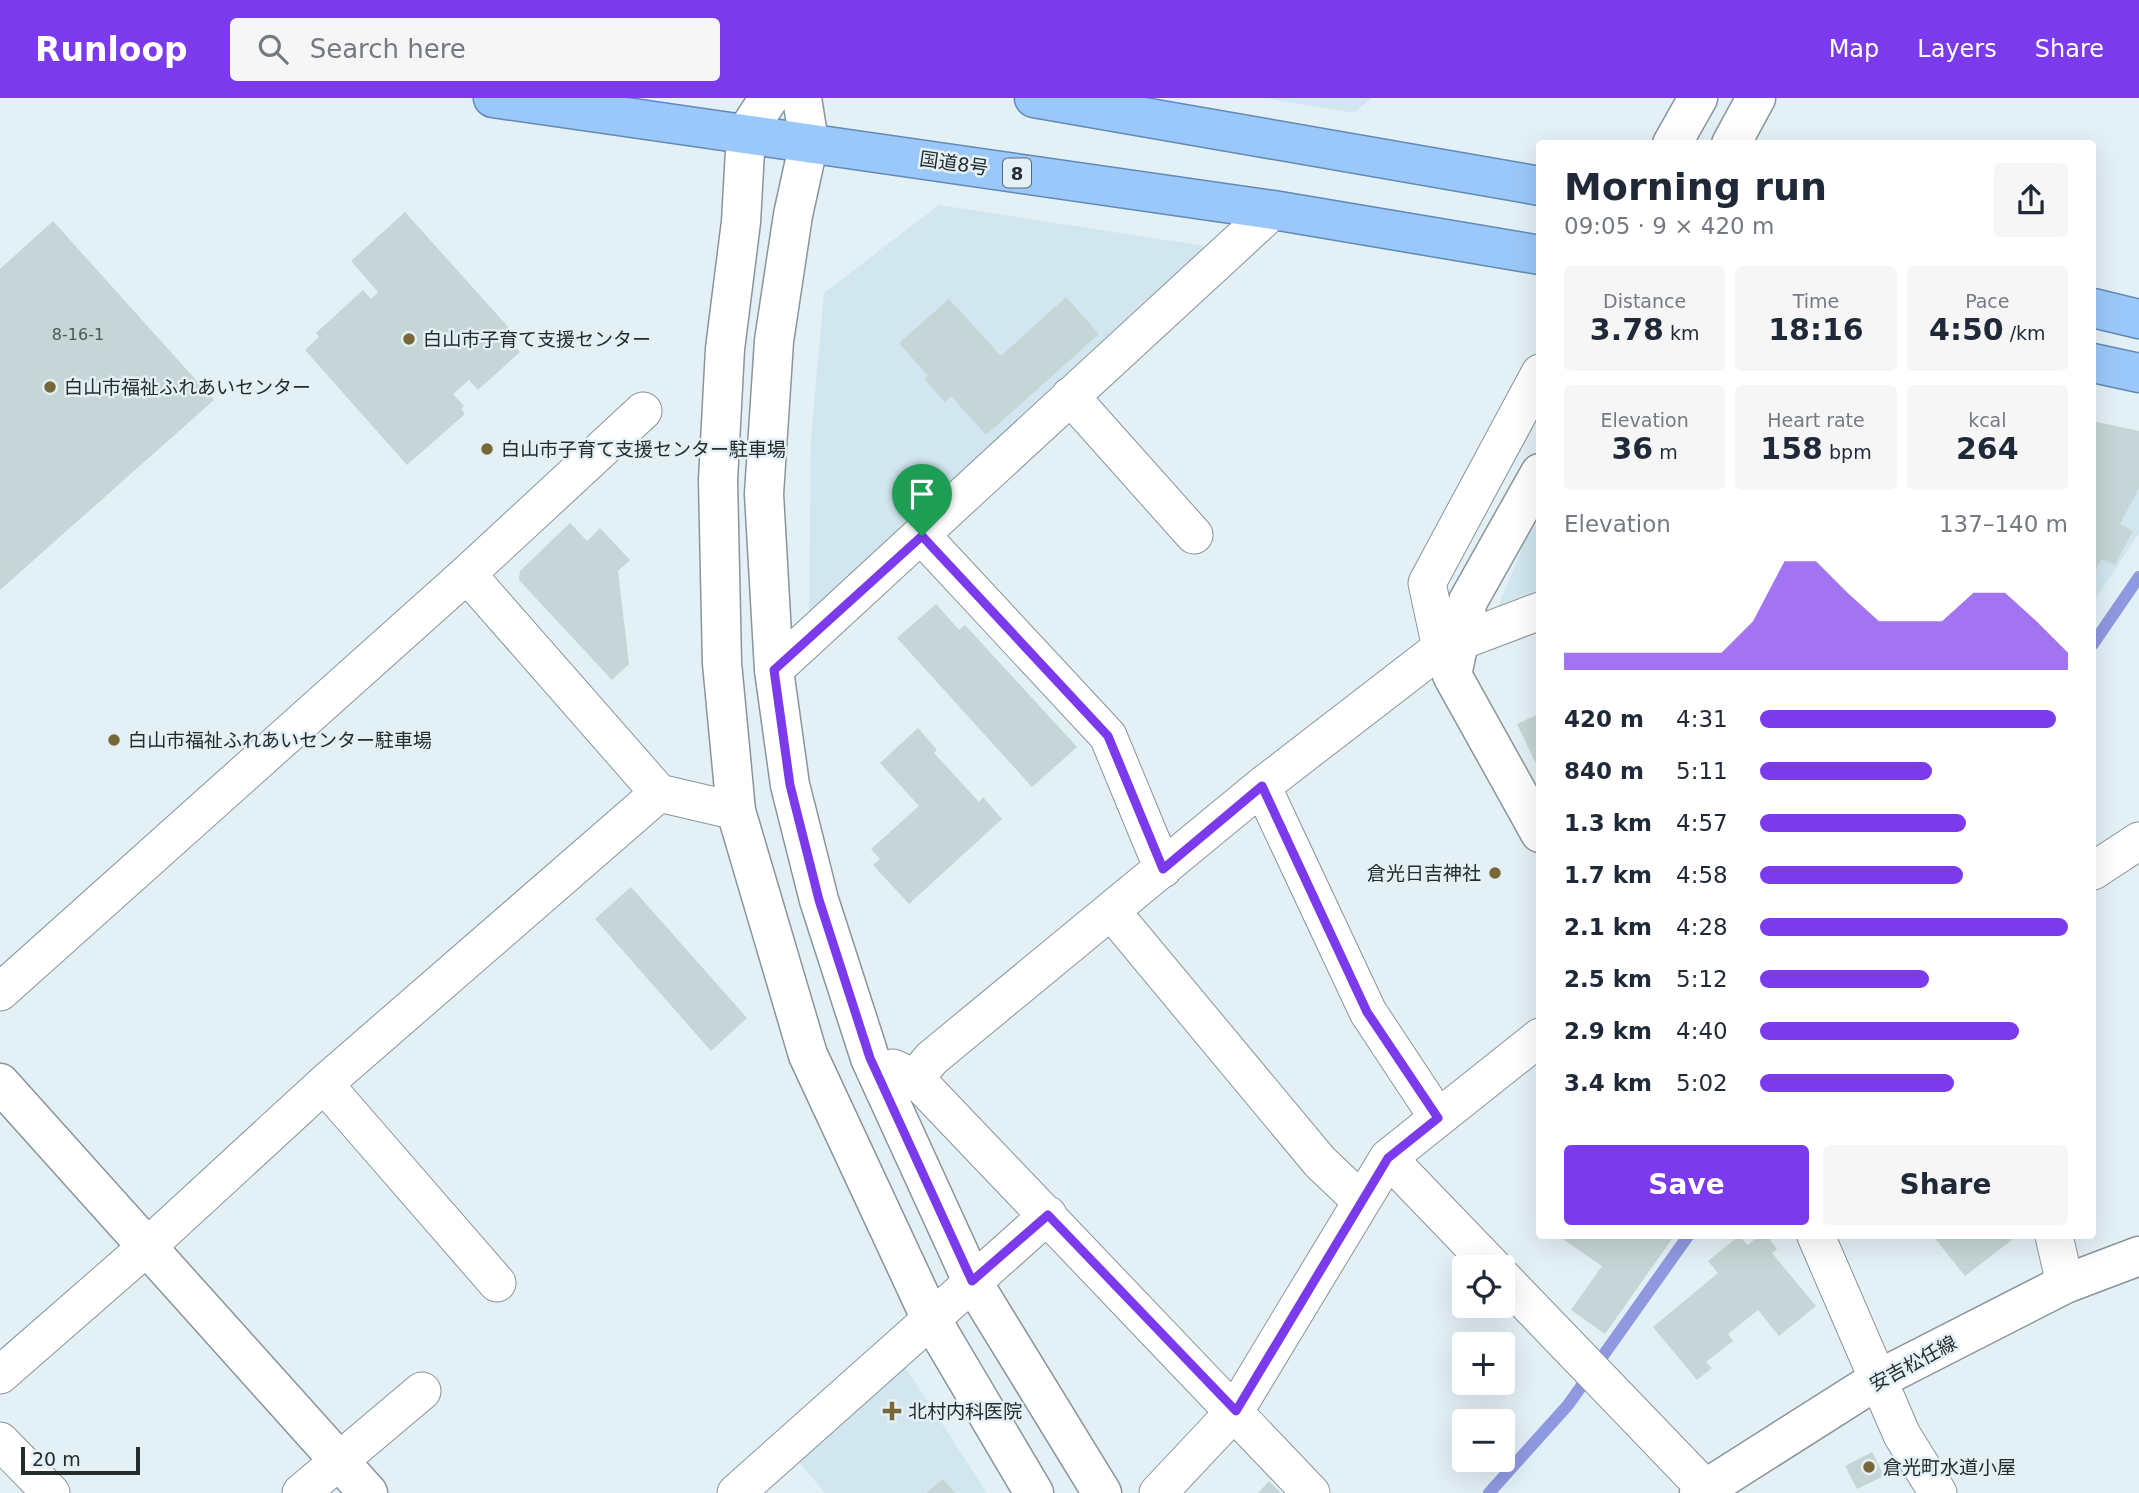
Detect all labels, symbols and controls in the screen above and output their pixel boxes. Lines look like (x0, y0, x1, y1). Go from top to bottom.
search box (230, 18, 720, 81)
text: Runloop (35, 30, 188, 69)
icon: search (254, 30, 292, 68)
text: Search here (310, 34, 466, 64)
text: Map (1829, 35, 1879, 63)
text: Layers (1917, 35, 1997, 63)
text: Share (2035, 35, 2104, 63)
street label: 国道8号 (918, 147, 990, 179)
road number: 8 (1003, 158, 1031, 188)
button: share (1994, 163, 2068, 237)
text: Morning run (1564, 165, 1827, 209)
text: 09:05 · 9 × 420 m (1564, 213, 1774, 239)
text: Distance (1603, 290, 1686, 312)
text: Time (1793, 290, 1839, 312)
text: Pace (1965, 290, 2010, 312)
text: 3.78 (1590, 312, 1664, 347)
text: 18:16 (1768, 312, 1864, 347)
text: 4:50 (1929, 312, 2004, 347)
text: km (1664, 322, 1699, 344)
text: /km (2004, 322, 2046, 344)
house number: 8-16-1 (52, 325, 104, 344)
place label: 白山市子育て支援センター (423, 328, 651, 350)
marker: 白山市子育て支援センター (401, 331, 417, 347)
place label: 白山市福祉ふれあいセンター (64, 376, 311, 398)
marker: 白山市福祉ふれあいセンター (42, 379, 58, 395)
text: Elevation (1601, 409, 1689, 431)
text: Heart rate (1767, 409, 1865, 431)
text: kcal (1968, 409, 2007, 431)
text: 36 (1612, 431, 1653, 466)
text: 158 (1760, 431, 1823, 466)
text: 264 (1956, 431, 2019, 466)
place label: 白山市子育て支援センター駐車場 (501, 438, 786, 460)
marker: 白山市子育て支援センター駐車場 (479, 441, 495, 457)
text: m (1653, 441, 1678, 463)
text: bpm (1823, 441, 1872, 463)
pin (892, 464, 952, 536)
icon: arrive (903, 475, 941, 513)
text: Elevation (1564, 511, 1671, 537)
text: 137–140 m (1939, 511, 2068, 537)
text: 420 m (1564, 706, 1644, 732)
text: 4:31 (1676, 706, 1728, 732)
place label: 白山市福祉ふれあいセンター駐車場 (128, 729, 432, 751)
marker: 白山市福祉ふれあいセンター駐車場 (106, 732, 122, 748)
text: 840 m (1564, 758, 1644, 784)
text: 5:11 (1676, 758, 1728, 784)
text: 1.3 km (1564, 810, 1652, 836)
text: 4:57 (1676, 810, 1728, 836)
place label: 倉光日吉神社 (1367, 862, 1481, 884)
text: 1.7 km (1564, 862, 1652, 888)
text: 4:58 (1676, 862, 1728, 888)
marker: 倉光日吉神社 (1487, 865, 1503, 881)
text: 2.1 km (1564, 914, 1652, 940)
text: 4:28 (1676, 914, 1728, 940)
text: 2.5 km (1564, 966, 1652, 992)
text: 5:12 (1676, 966, 1728, 992)
text: 2.9 km (1564, 1018, 1652, 1044)
text: 4:40 (1676, 1018, 1728, 1044)
text: 3.4 km (1564, 1070, 1652, 1096)
text: 5:02 (1676, 1070, 1728, 1096)
button: Save (1564, 1145, 1809, 1225)
button: Share (1823, 1145, 2068, 1225)
map controls (1452, 1255, 1515, 1472)
button: locate (1452, 1255, 1515, 1318)
street label: 安吉松任線 (1866, 1331, 1960, 1395)
button: + (1452, 1332, 1515, 1395)
place label: 北村内科医院 (908, 1400, 1022, 1422)
marker: 北村内科医院 (882, 1401, 902, 1421)
button: − (1452, 1409, 1515, 1472)
scale bar (21, 1444, 140, 1476)
text: 20 m (32, 1448, 81, 1470)
place label: 倉光町水道小屋 (1883, 1456, 2016, 1478)
marker: 倉光町水道小屋 (1861, 1459, 1877, 1475)

